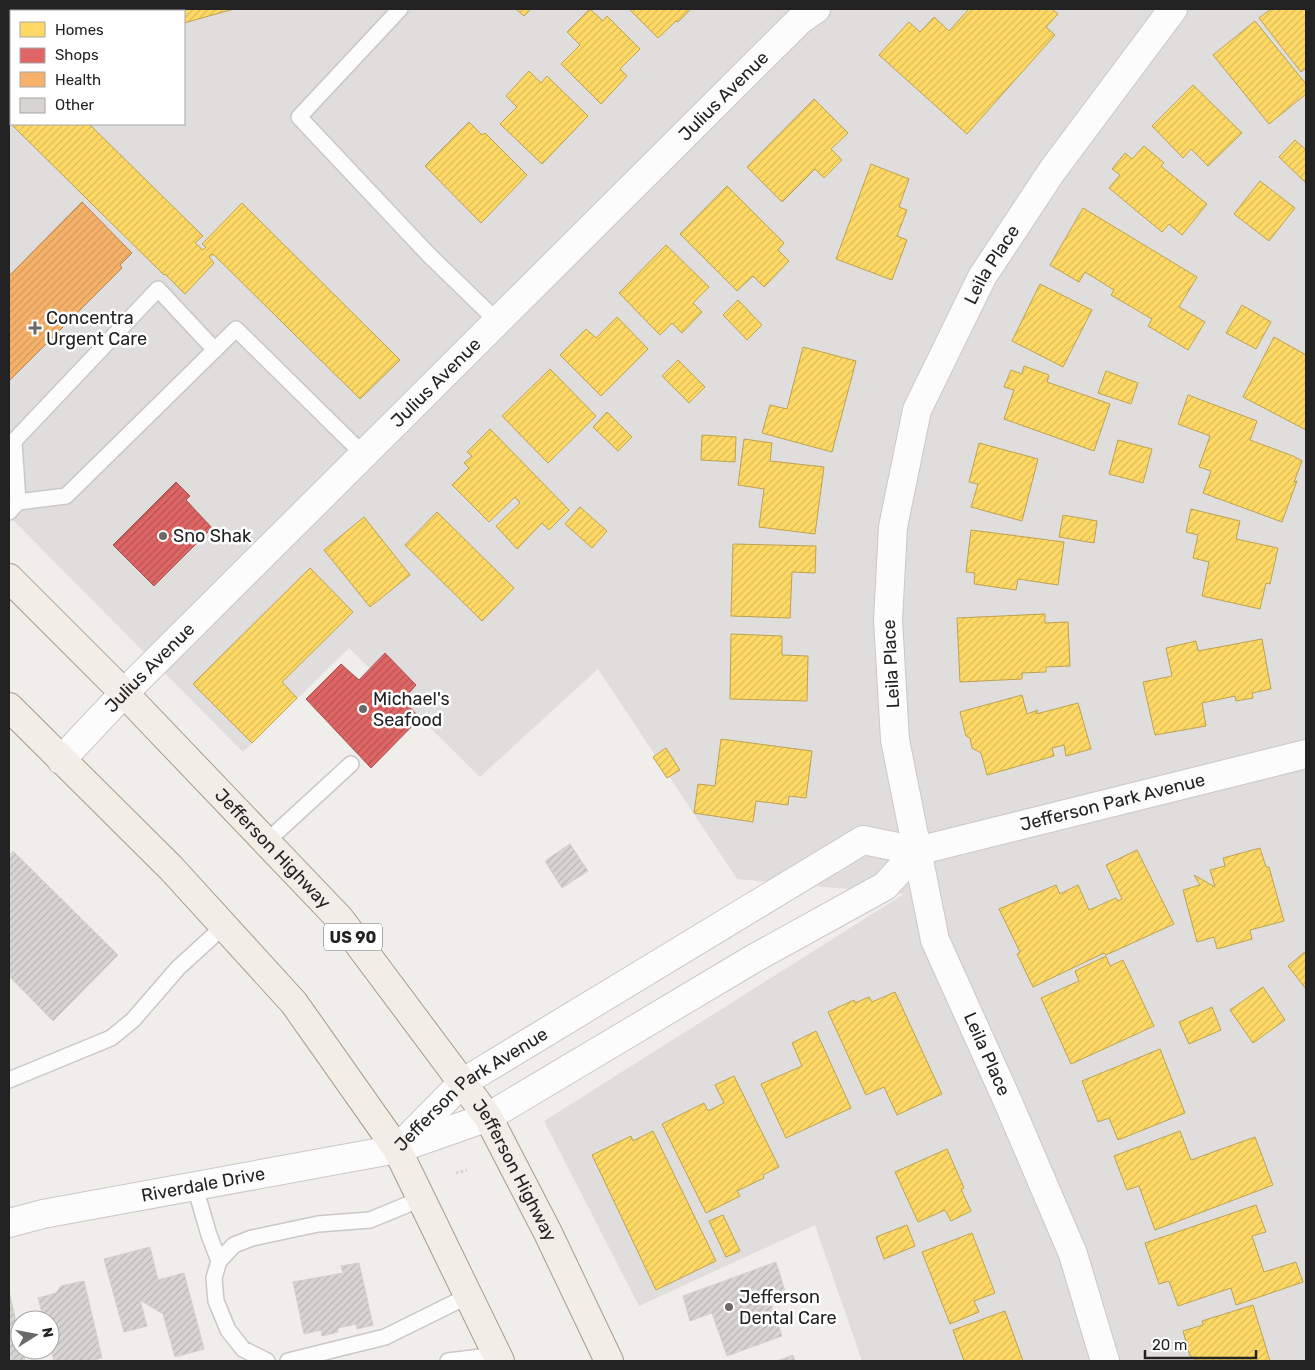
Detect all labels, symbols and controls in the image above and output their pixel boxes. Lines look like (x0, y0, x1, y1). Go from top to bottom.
legend (10, 10, 185, 125)
text: Homes (55, 21, 104, 39)
text: Shops (55, 46, 99, 64)
street label: Julius Avenue (674, 47, 773, 146)
text: Health (55, 71, 101, 89)
text: Other (55, 96, 95, 114)
street label: Leila Place (959, 221, 1024, 308)
place label: Concentra Urgent Care (46, 307, 147, 350)
marker: Concentra Urgent Care (28, 321, 42, 335)
street label: Julius Avenue (386, 333, 485, 432)
place label: Sno Shak (173, 525, 252, 547)
marker: Sno Shak (157, 530, 169, 542)
street label: Julius Avenue (100, 618, 199, 717)
street label: Leila Place (878, 619, 904, 709)
place label: Michael's Seafood (373, 688, 450, 731)
marker: Michael's Seafood (357, 703, 369, 715)
street label: Jefferson Park Avenue (1018, 769, 1207, 836)
street label: Jefferson Highway (210, 784, 335, 914)
road number: US 90 (324, 924, 382, 950)
street label: Leila Place (959, 1009, 1015, 1099)
street label: Jefferson Park Avenue (390, 1023, 552, 1156)
street label: Jefferson Highway (467, 1095, 561, 1245)
street label: Riverdale Drive (139, 1162, 267, 1207)
place label: Jefferson Dental Care (739, 1286, 837, 1329)
marker: Jefferson Dental Care (723, 1301, 735, 1313)
north arrow (10, 1310, 60, 1360)
text: N (38, 1326, 57, 1339)
scale bar (1145, 1328, 1256, 1360)
text: 20 m (1152, 1336, 1187, 1354)

